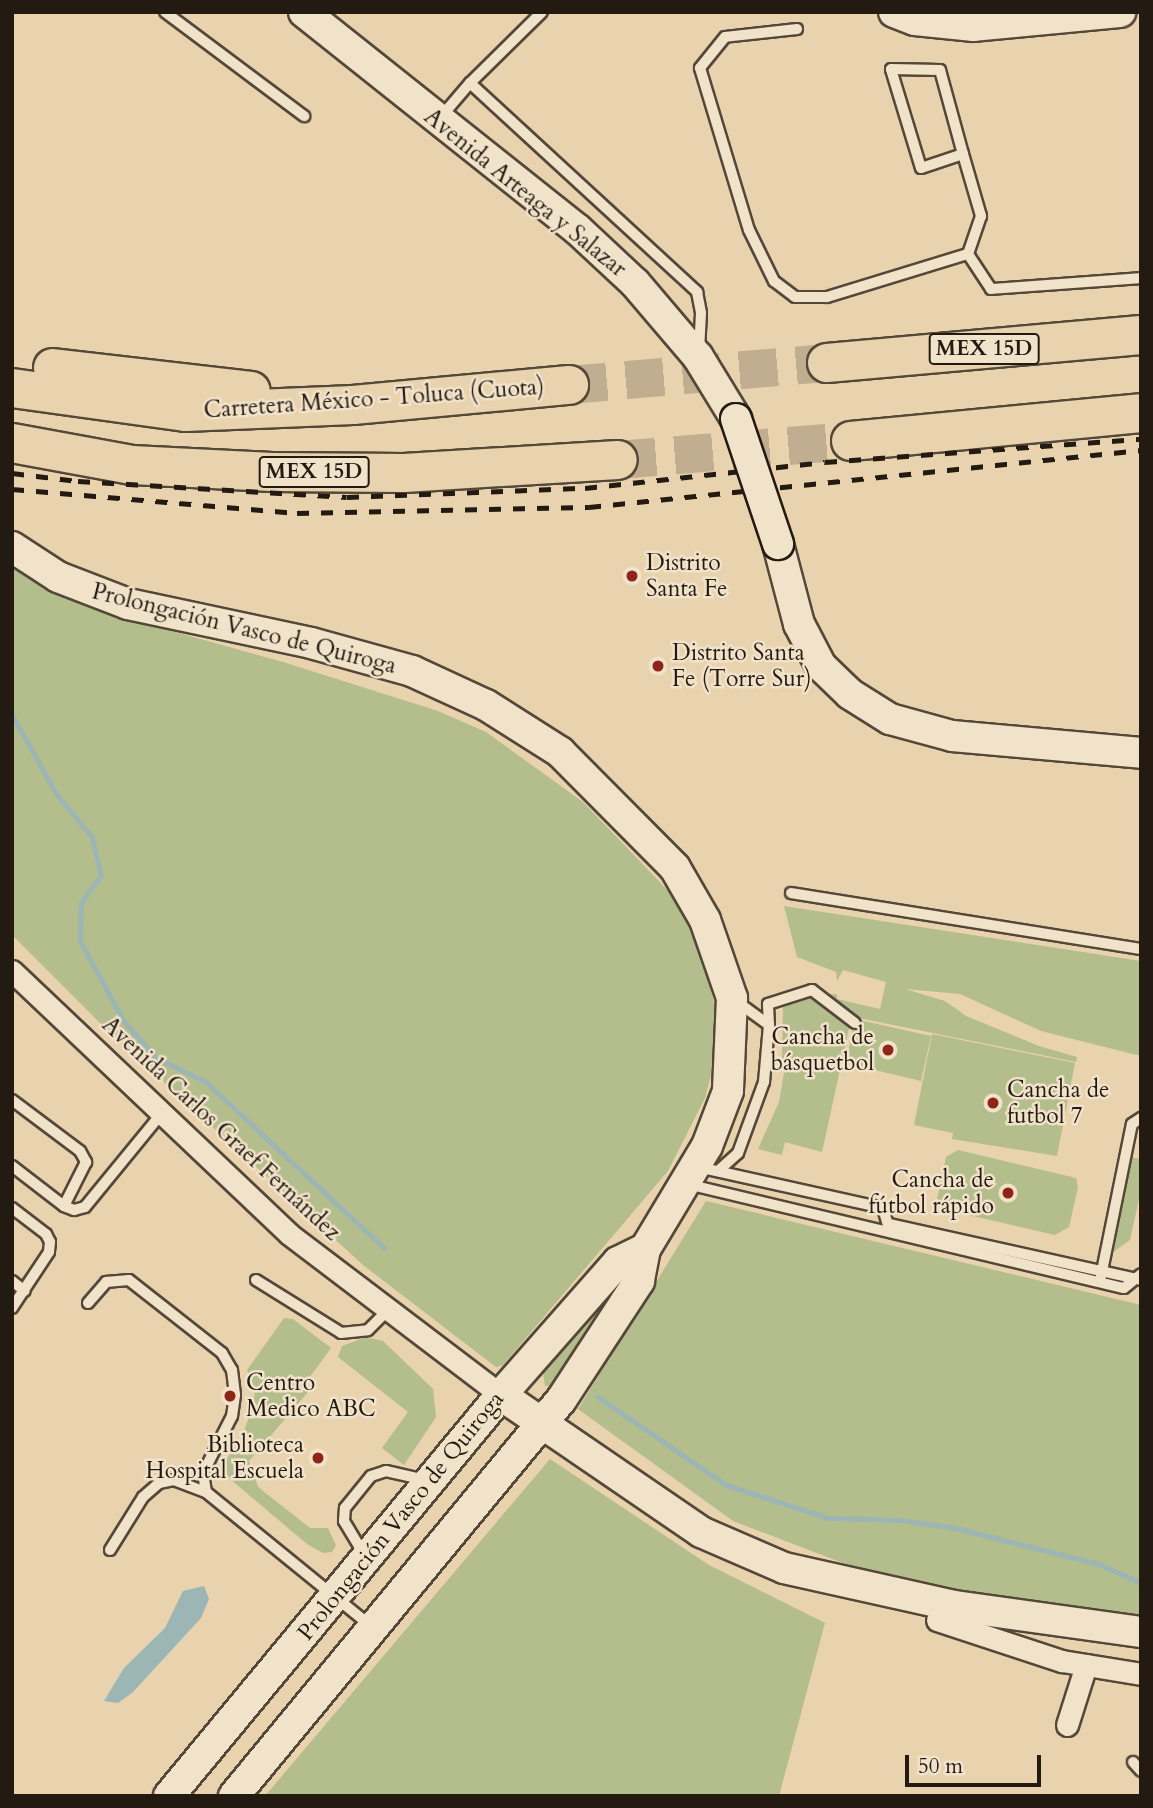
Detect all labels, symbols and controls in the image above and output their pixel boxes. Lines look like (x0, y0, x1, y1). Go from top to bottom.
street label: Avenida Arteaga y Salazar (418, 103, 632, 283)
road number: MEX 15D (928, 332, 1040, 366)
street label: Carretera México - Toluca (Cuota) (203, 373, 545, 425)
road number: MEX 15D (258, 454, 370, 490)
place label: Distrito Santa Fe (646, 549, 727, 603)
marker: Distrito Santa Fe (624, 568, 640, 584)
street label: Prolongación Vasco de Quiroga (89, 578, 399, 680)
place label: Distrito Santa Fe (Torre Sur) (672, 639, 812, 693)
marker: Distrito Santa Fe (Torre Sur) (650, 658, 666, 674)
street label: Avenida Carlos Graef Fernández (96, 1011, 346, 1247)
place label: Cancha de básquetbol (771, 1023, 874, 1077)
marker: Cancha de básquetbol (880, 1042, 896, 1058)
place label: Cancha de futbol 7 (1007, 1076, 1110, 1130)
marker: Cancha de futbol 7 (985, 1095, 1001, 1111)
place label: Cancha de fútbol rápido (869, 1166, 994, 1220)
marker: Cancha de fútbol rápido (1000, 1185, 1016, 1201)
place label: Centro Medico ABC (246, 1369, 375, 1423)
marker: Centro Medico ABC (220, 1386, 240, 1406)
street label: Prolongación Vasco de Quiroga (292, 1386, 510, 1646)
place label: Biblioteca Hospital Escuela (145, 1431, 304, 1485)
marker: Biblioteca Hospital Escuela (310, 1450, 326, 1466)
scale bar (908, 1742, 1044, 1786)
text: 50 m (918, 1752, 963, 1781)

